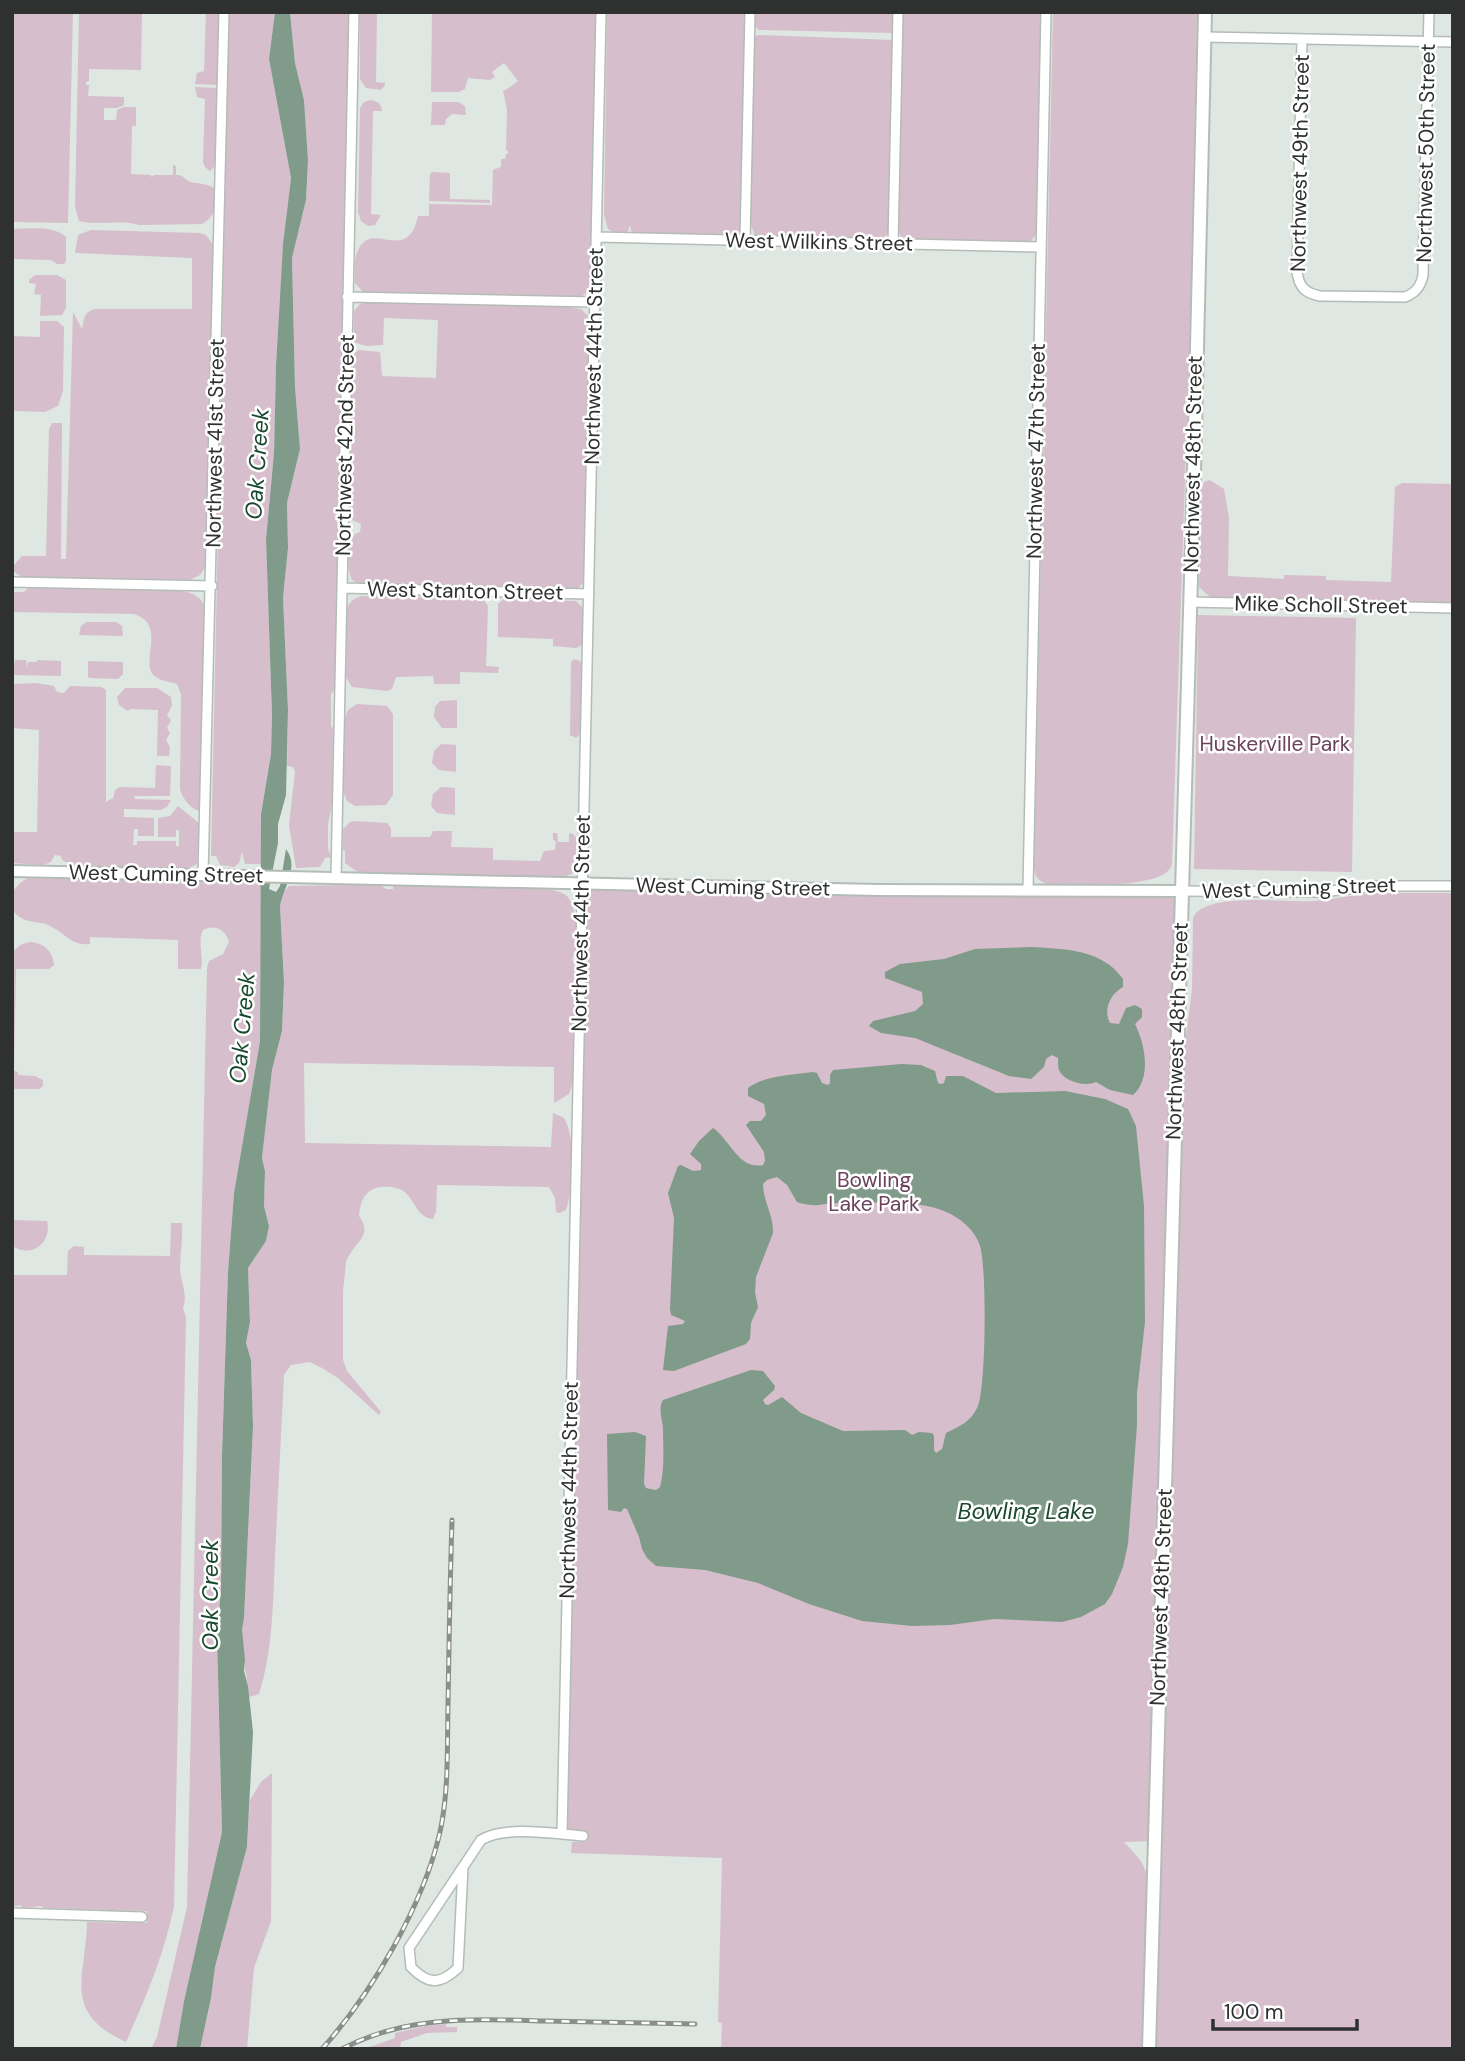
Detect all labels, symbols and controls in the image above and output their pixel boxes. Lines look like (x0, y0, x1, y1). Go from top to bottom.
street label: Northwest 50th Street (1410, 43, 1442, 263)
street label: Northwest 49th Street (1284, 54, 1316, 272)
street label: West Wilkins Street (725, 226, 913, 258)
street label: Northwest 44th Street (578, 247, 610, 465)
street label: Northwest 42nd Street (329, 334, 361, 556)
street label: Northwest 41st Street (199, 338, 231, 548)
street label: Northwest 47th Street (1020, 343, 1052, 559)
street label: Northwest 48th Street (1177, 355, 1209, 573)
water label: Oak Creek (238, 407, 276, 521)
street label: West Stanton Street (367, 575, 563, 607)
street label: Mike Scholl Street (1234, 589, 1408, 621)
park label: Huskerville Park (1200, 730, 1351, 758)
street label: Northwest 44th Street (565, 814, 597, 1032)
street label: West Cuming Street (68, 858, 264, 890)
street label: West Cuming Street (635, 871, 831, 903)
street label: West Cuming Street (1201, 871, 1397, 905)
street label: Northwest 48th Street (1159, 922, 1195, 1140)
water label: Oak Creek (222, 971, 262, 1085)
park label: Bowling Lake Park (828, 1166, 920, 1218)
street label: Northwest 44th Street (553, 1381, 585, 1599)
street label: Northwest 48th Street (1143, 1488, 1179, 1706)
water label: Bowling Lake (958, 1496, 1094, 1526)
water label: Oak Creek (195, 1539, 225, 1651)
scale bar (1213, 1988, 1356, 2032)
text: 100 m (1224, 1998, 1284, 2026)

